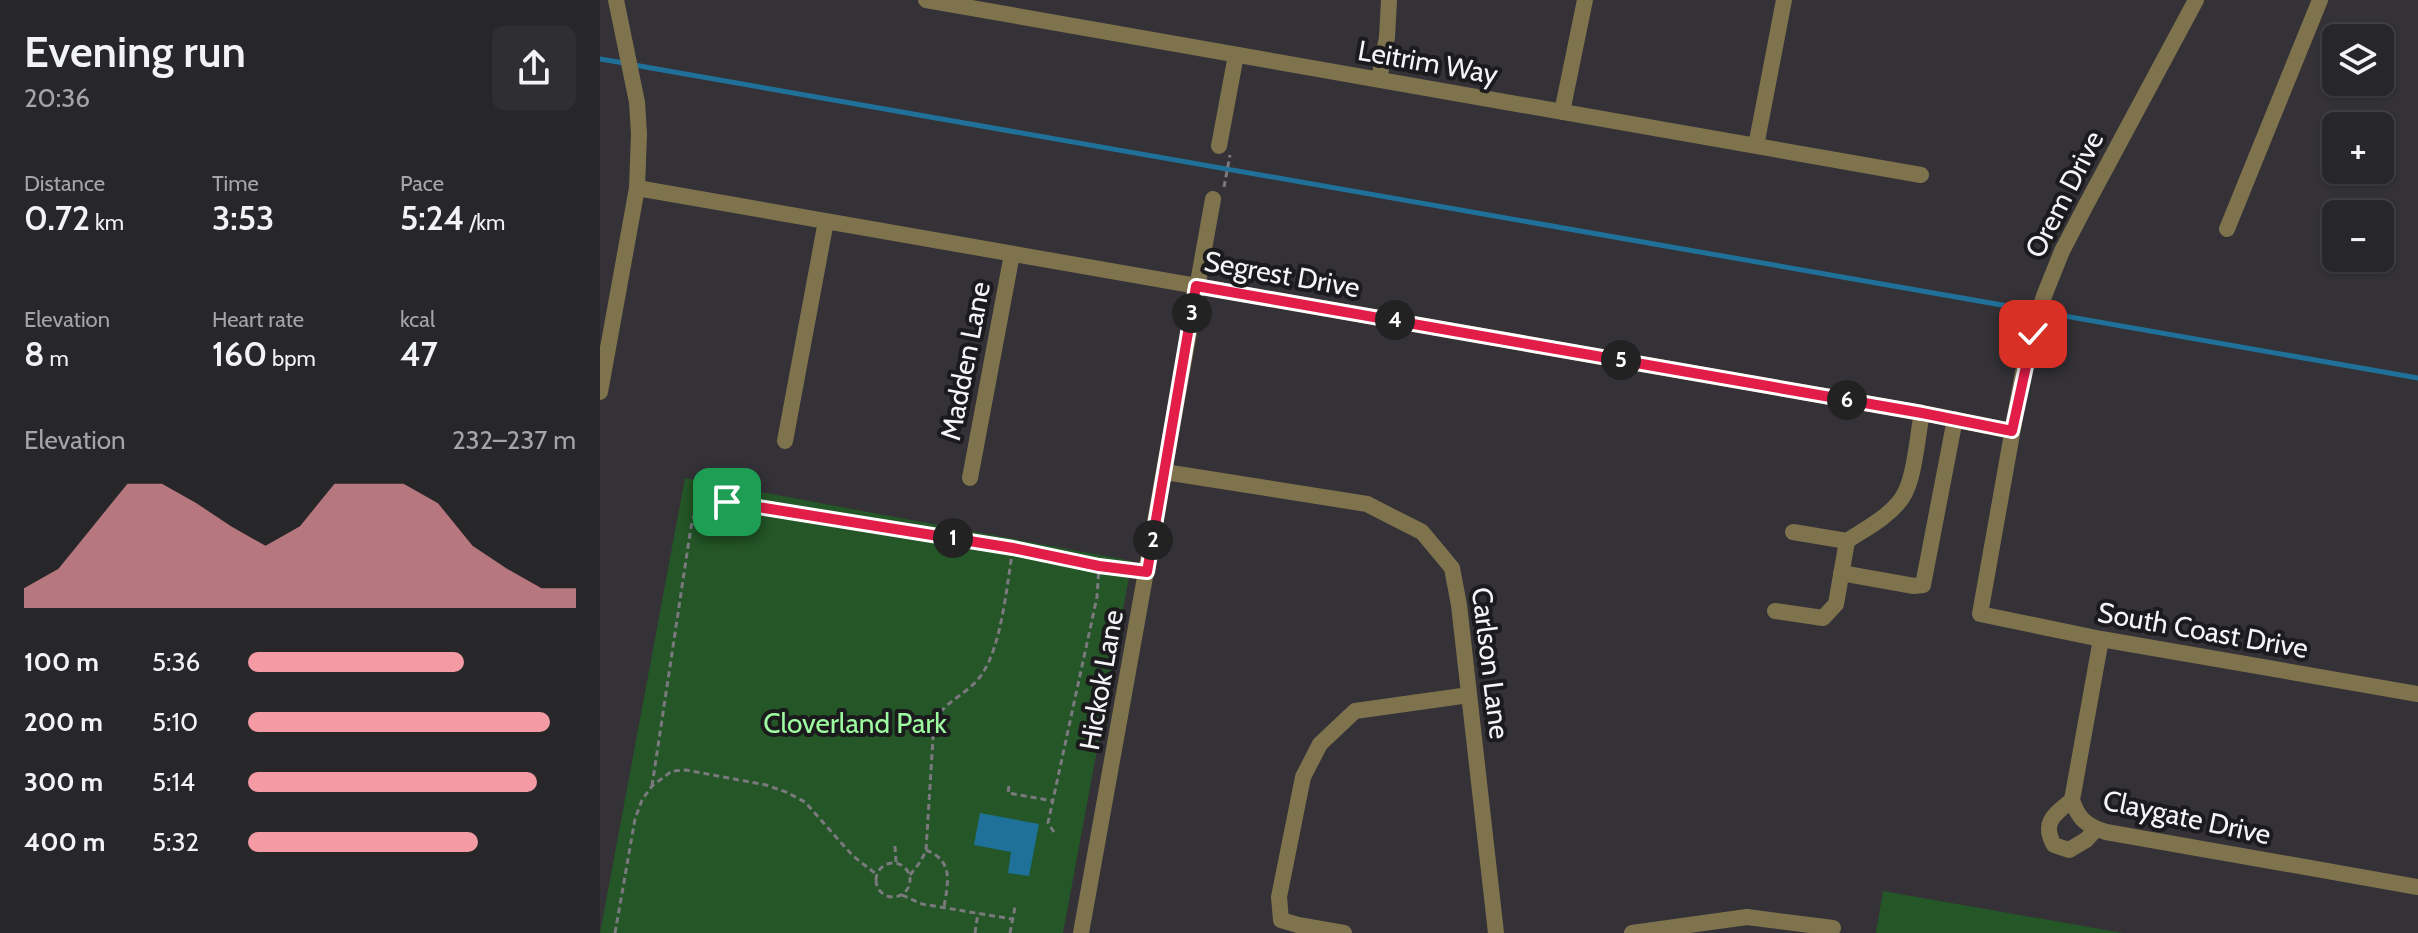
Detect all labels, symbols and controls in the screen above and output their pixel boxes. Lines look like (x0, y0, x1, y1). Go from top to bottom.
map controls (2322, 24, 2394, 272)
button: layers (2322, 24, 2394, 96)
text: Evening run (24, 25, 246, 78)
button: share (492, 26, 576, 110)
street label: Leitrim Way (1355, 33, 1501, 91)
text: 20:36 (24, 82, 90, 114)
button: + (2322, 112, 2394, 184)
street label: Orem Drive (2018, 125, 2110, 263)
text: Distance (24, 170, 105, 197)
text: Time (212, 170, 259, 197)
text: Pace (400, 170, 444, 197)
text: 0.72 (24, 197, 90, 239)
text: 3:53 (212, 197, 274, 239)
text: 5:24 (400, 197, 464, 239)
button: − (2322, 200, 2394, 272)
text: km (90, 209, 124, 236)
text: /km (464, 209, 505, 236)
street label: Segrest Drive (1201, 244, 1363, 304)
street label: Madden Lane (933, 279, 997, 443)
pin: 3 (1172, 293, 1212, 333)
text: 3 (1186, 299, 1198, 326)
pin: 4 (1375, 300, 1415, 340)
pin (1999, 300, 2067, 368)
text: Elevation (24, 306, 110, 333)
text: Heart rate (212, 306, 304, 333)
text: kcal (400, 306, 435, 333)
text: 4 (1388, 306, 1402, 333)
icon: check (2011, 312, 2055, 356)
text: 8 (24, 333, 45, 375)
text: 160 (212, 333, 267, 375)
text: 47 (400, 333, 438, 375)
pin: 5 (1601, 340, 1641, 380)
text: m (45, 345, 69, 372)
text: bpm (267, 345, 316, 372)
text: 5 (1615, 346, 1627, 373)
pin: 6 (1827, 380, 1867, 420)
text: 6 (1841, 386, 1853, 413)
text: Elevation (24, 424, 126, 456)
text: 232–237 m (452, 424, 576, 456)
pin (693, 468, 761, 536)
icon: arrive (705, 480, 749, 524)
pin: 1 (933, 518, 973, 558)
pin: 2 (1133, 520, 1173, 560)
text: 1 (949, 524, 957, 551)
text: 2 (1147, 526, 1159, 553)
street label: Carlson Lane (1465, 585, 1517, 741)
street label: South Coast Drive (2095, 595, 2311, 665)
street label: Hickok Lane (1072, 607, 1130, 753)
text: 100 m (24, 646, 99, 678)
text: 5:36 (152, 646, 200, 678)
text: 200 m (24, 706, 103, 738)
text: 5:10 (152, 706, 198, 738)
park label: Cloverland Park (763, 706, 947, 740)
text: 300 m (24, 766, 103, 798)
text: 5:14 (152, 766, 195, 798)
street label: Claygate Drive (2100, 783, 2274, 851)
text: 400 m (24, 826, 105, 858)
text: 5:32 (152, 826, 199, 858)

